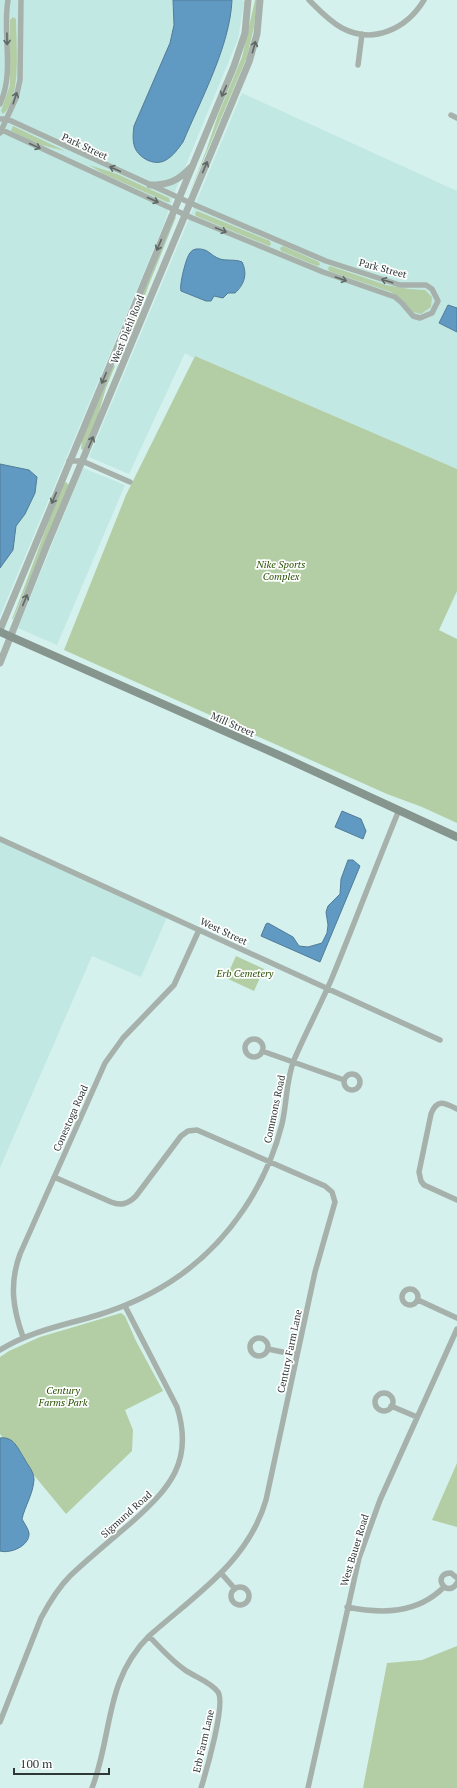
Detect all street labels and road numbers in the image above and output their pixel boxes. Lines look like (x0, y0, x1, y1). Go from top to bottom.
street label: Park Street (60, 130, 110, 163)
street label: Park Street (357, 256, 409, 281)
street label: West Diehl Road (108, 293, 147, 365)
street label: Mill Street (209, 709, 257, 740)
street label: West Street (198, 915, 250, 948)
street label: Commons Road (261, 1073, 288, 1144)
street label: Conestoga Road (50, 1083, 91, 1153)
street label: Century Farm Lane (274, 1308, 305, 1394)
street label: Sigmund Road (98, 1488, 155, 1541)
street label: West Bauer Road (337, 1512, 372, 1588)
street label: Erb Farm Lane (190, 1708, 217, 1774)

